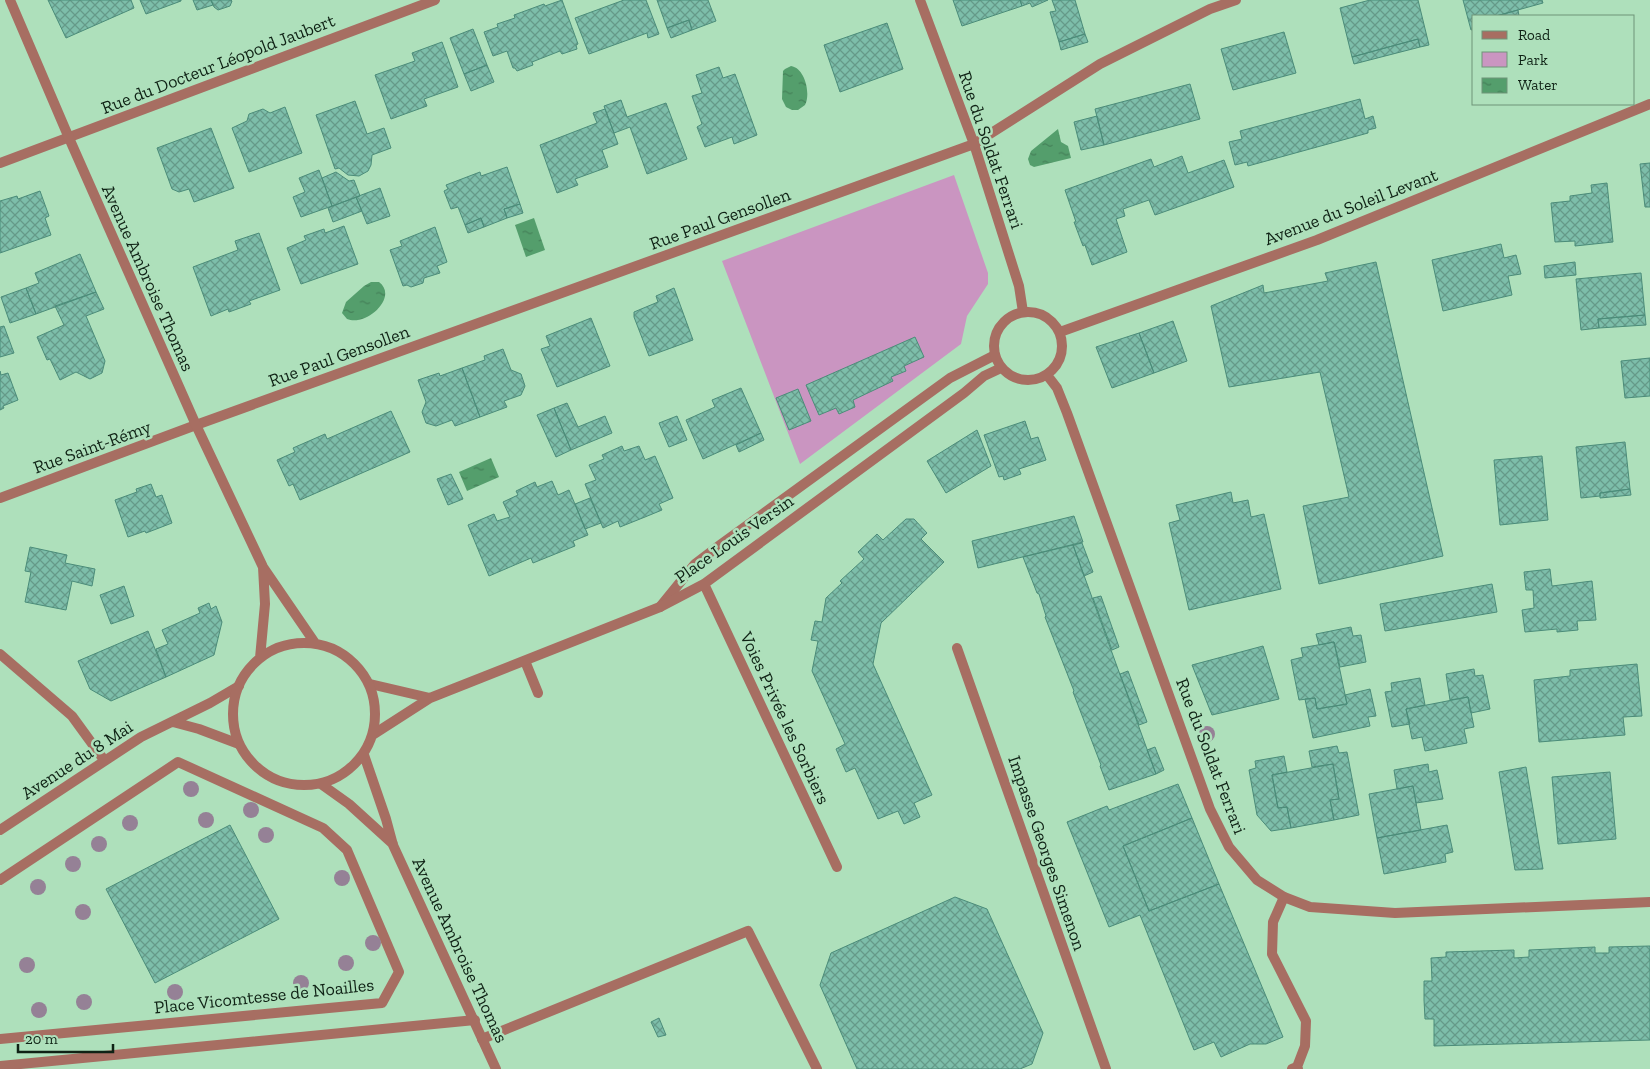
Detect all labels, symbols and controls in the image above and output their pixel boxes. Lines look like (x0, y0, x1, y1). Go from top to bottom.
street label: Rue du Docteur Léopold Jaubert (98, 9, 338, 119)
legend (1472, 15, 1635, 105)
text: Road (1518, 26, 1551, 44)
text: Park (1518, 51, 1548, 69)
street label: Rue du Soldat Ferrari (954, 68, 1028, 232)
text: Water (1518, 76, 1558, 94)
street label: Avenue du Soleil Levant (1261, 164, 1441, 250)
street label: Avenue Ambroise Thomas (97, 181, 199, 375)
street label: Rue Paul Gensollen (647, 183, 794, 255)
street label: Rue Paul Gensollen (266, 320, 413, 392)
street label: Rue Saint-Rémy (30, 415, 155, 478)
street label: Place Louis Versin (670, 489, 798, 588)
street label: Voies Privée les Sorbiers (735, 627, 835, 808)
street label: Rue du Soldat Ferrari (1171, 675, 1251, 837)
street label: Avenue du 8 Mai (17, 716, 137, 804)
street label: Impasse Georges Simenon (1003, 753, 1091, 954)
street label: Avenue Ambroise Thomas (407, 854, 513, 1046)
street label: Place Vicomtesse de Noailles (153, 973, 375, 1018)
scale bar (18, 1022, 112, 1054)
text: 20 m (25, 1030, 58, 1048)

